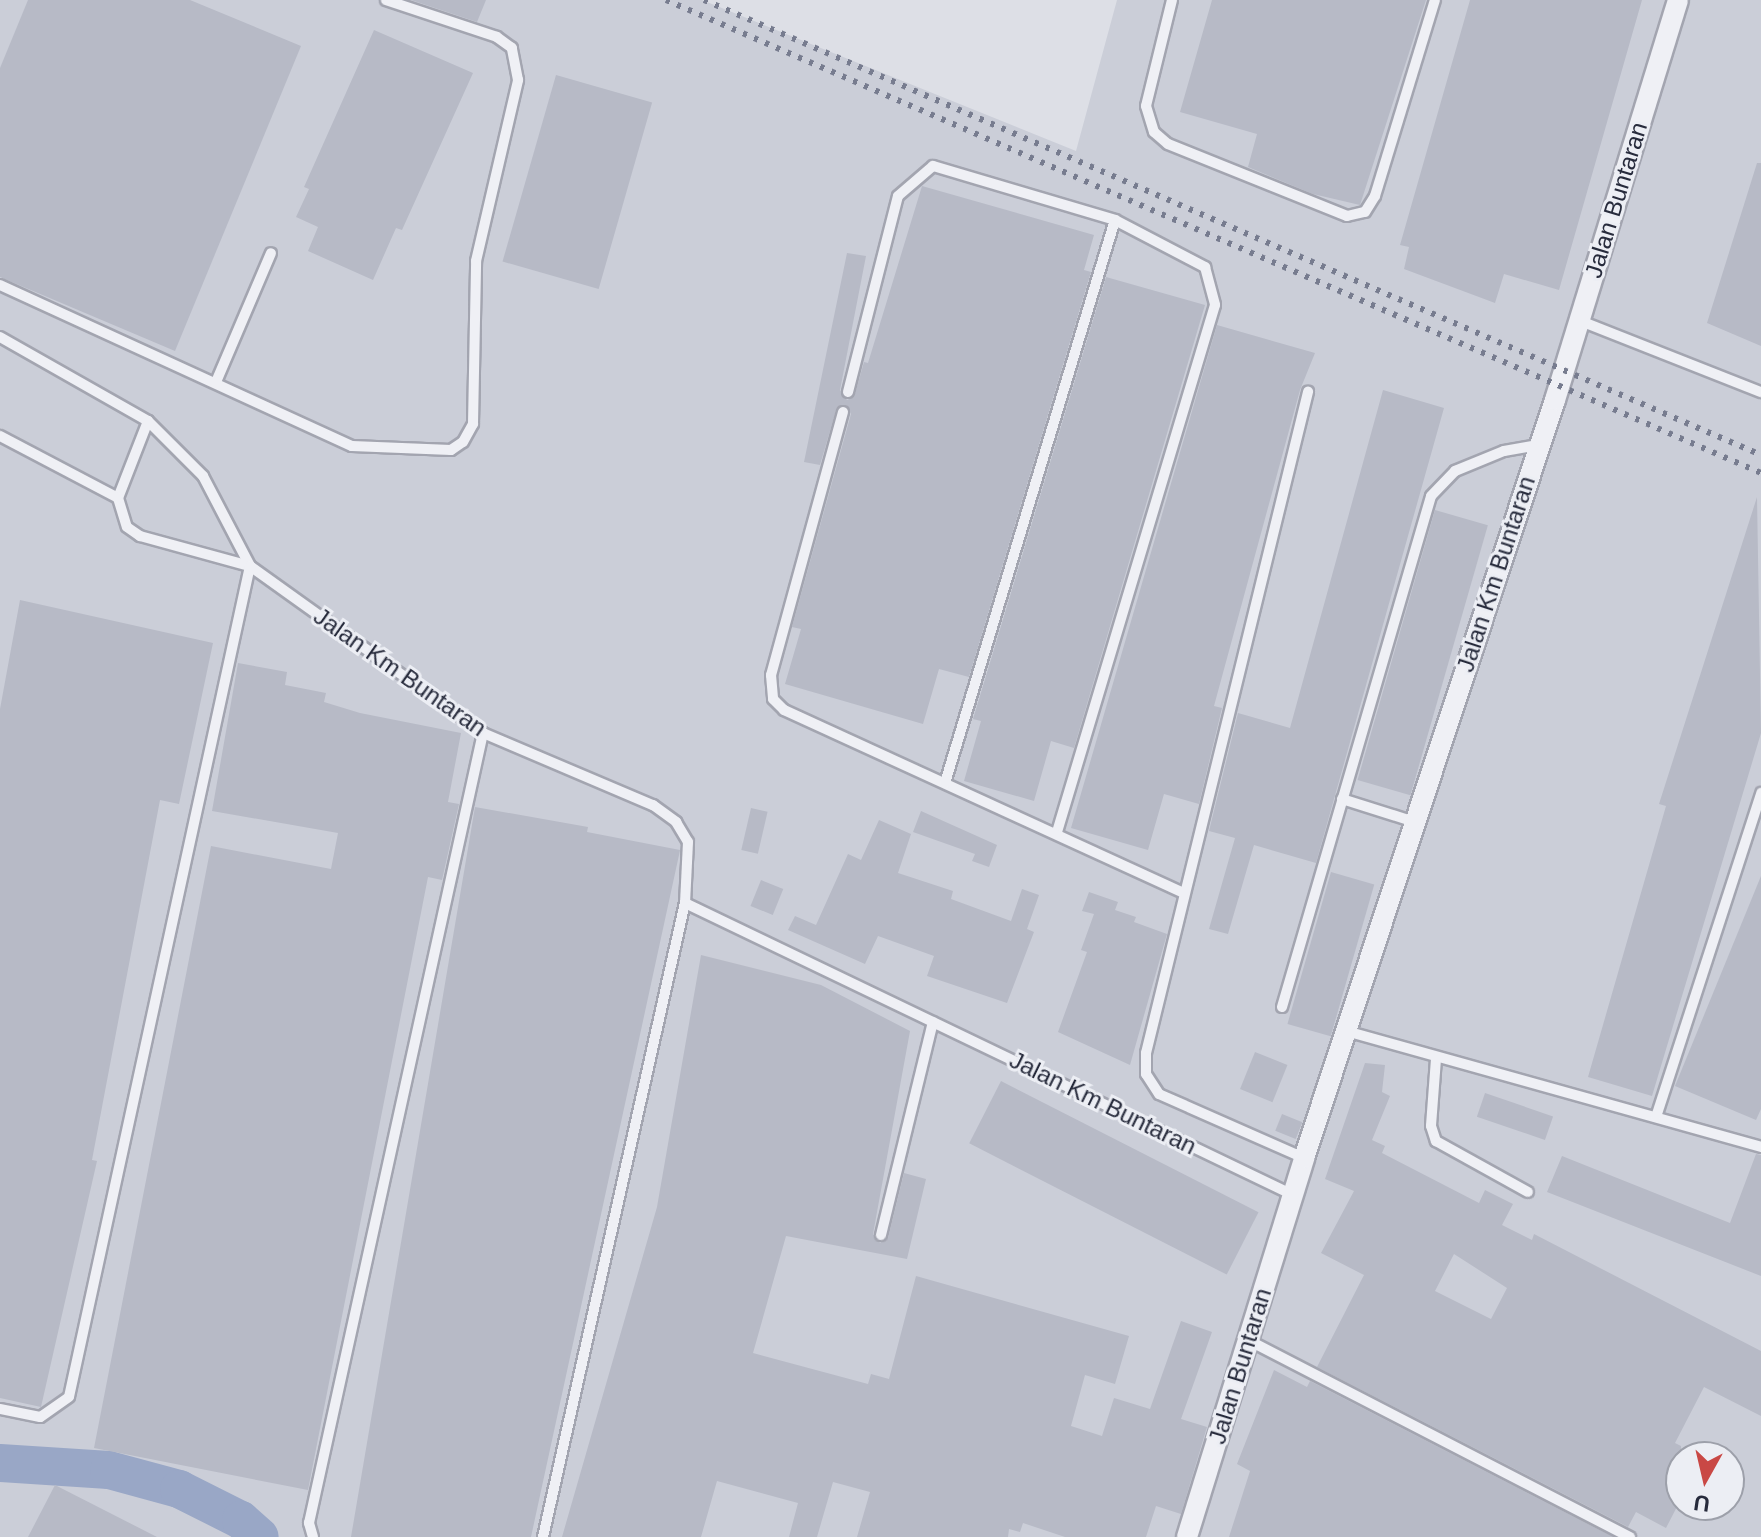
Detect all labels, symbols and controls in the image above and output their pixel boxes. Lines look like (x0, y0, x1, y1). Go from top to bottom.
street label: Jalan Buntaran (1579, 119, 1653, 281)
street label: Jalan Km Buntaran (1451, 472, 1541, 676)
street label: Jalan Km Buntaran (308, 602, 492, 742)
street label: Jalan Km Buntaran (1005, 1045, 1201, 1161)
street label: Jalan Buntaran (1203, 1285, 1277, 1447)
north arrow (1665, 1441, 1745, 1521)
text: U (1692, 1490, 1711, 1517)

